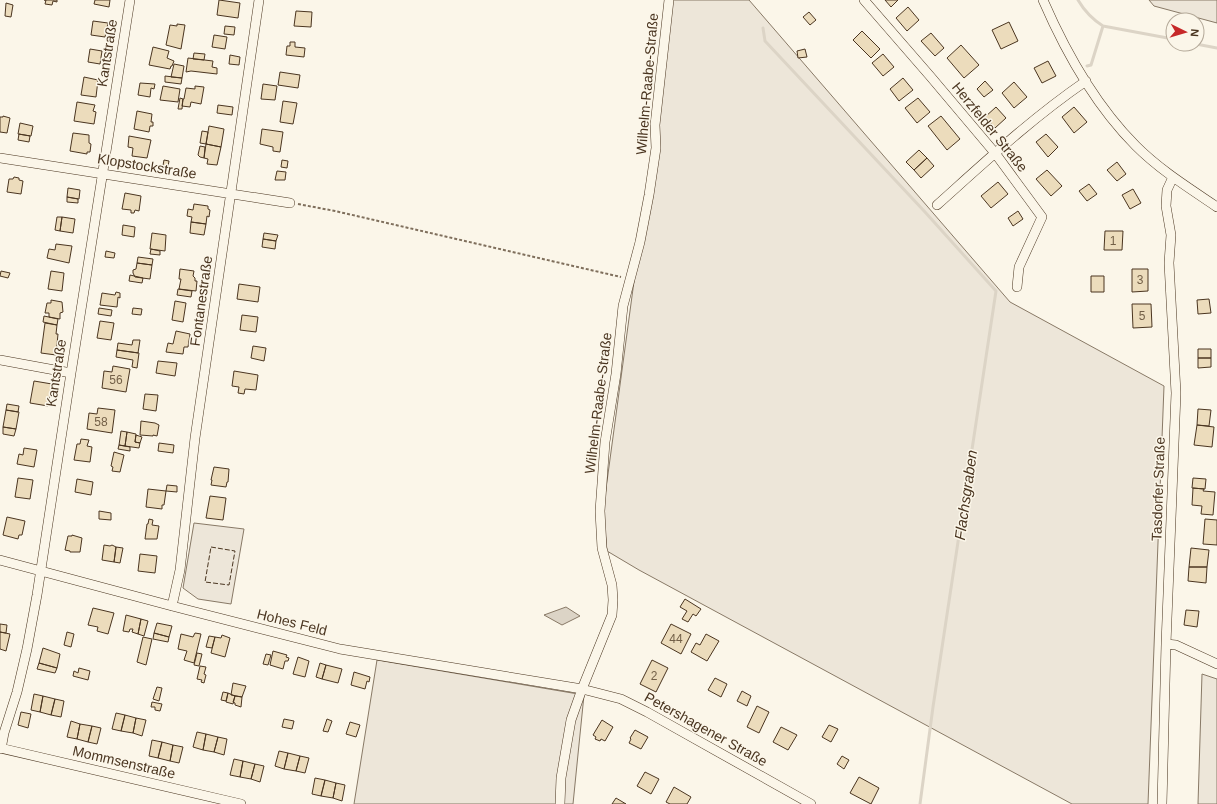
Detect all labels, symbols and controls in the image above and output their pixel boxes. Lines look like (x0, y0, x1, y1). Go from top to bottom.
street label: Wilhelm-Raabe-Straße (633, 12, 661, 156)
north arrow (1165, 12, 1205, 52)
street label: Kantstraße (94, 18, 120, 88)
text: N (1189, 28, 1201, 37)
street label: Herzfelder Straße (949, 79, 1031, 175)
street label: Klopstockstraße (96, 150, 198, 182)
house number: 1 (1110, 234, 1117, 248)
street label: Fontanestraße (187, 255, 215, 347)
house number: 3 (1137, 273, 1144, 287)
house number: 5 (1139, 309, 1146, 323)
street label: Wilhelm-Raabe-Straße (581, 331, 615, 475)
street label: Kantstraße (43, 338, 69, 408)
house number: 56 (109, 373, 123, 387)
house number: 58 (94, 415, 108, 429)
street label: Tasdorfer Straße (1148, 436, 1168, 541)
water label: Flachsgraben (951, 449, 980, 541)
street label: Hohes Feld (255, 606, 329, 638)
house number: 44 (669, 632, 683, 646)
house number: 2 (651, 669, 658, 683)
street label: Petershagener Straße (642, 689, 770, 769)
street label: Mommsenstraße (71, 742, 177, 782)

